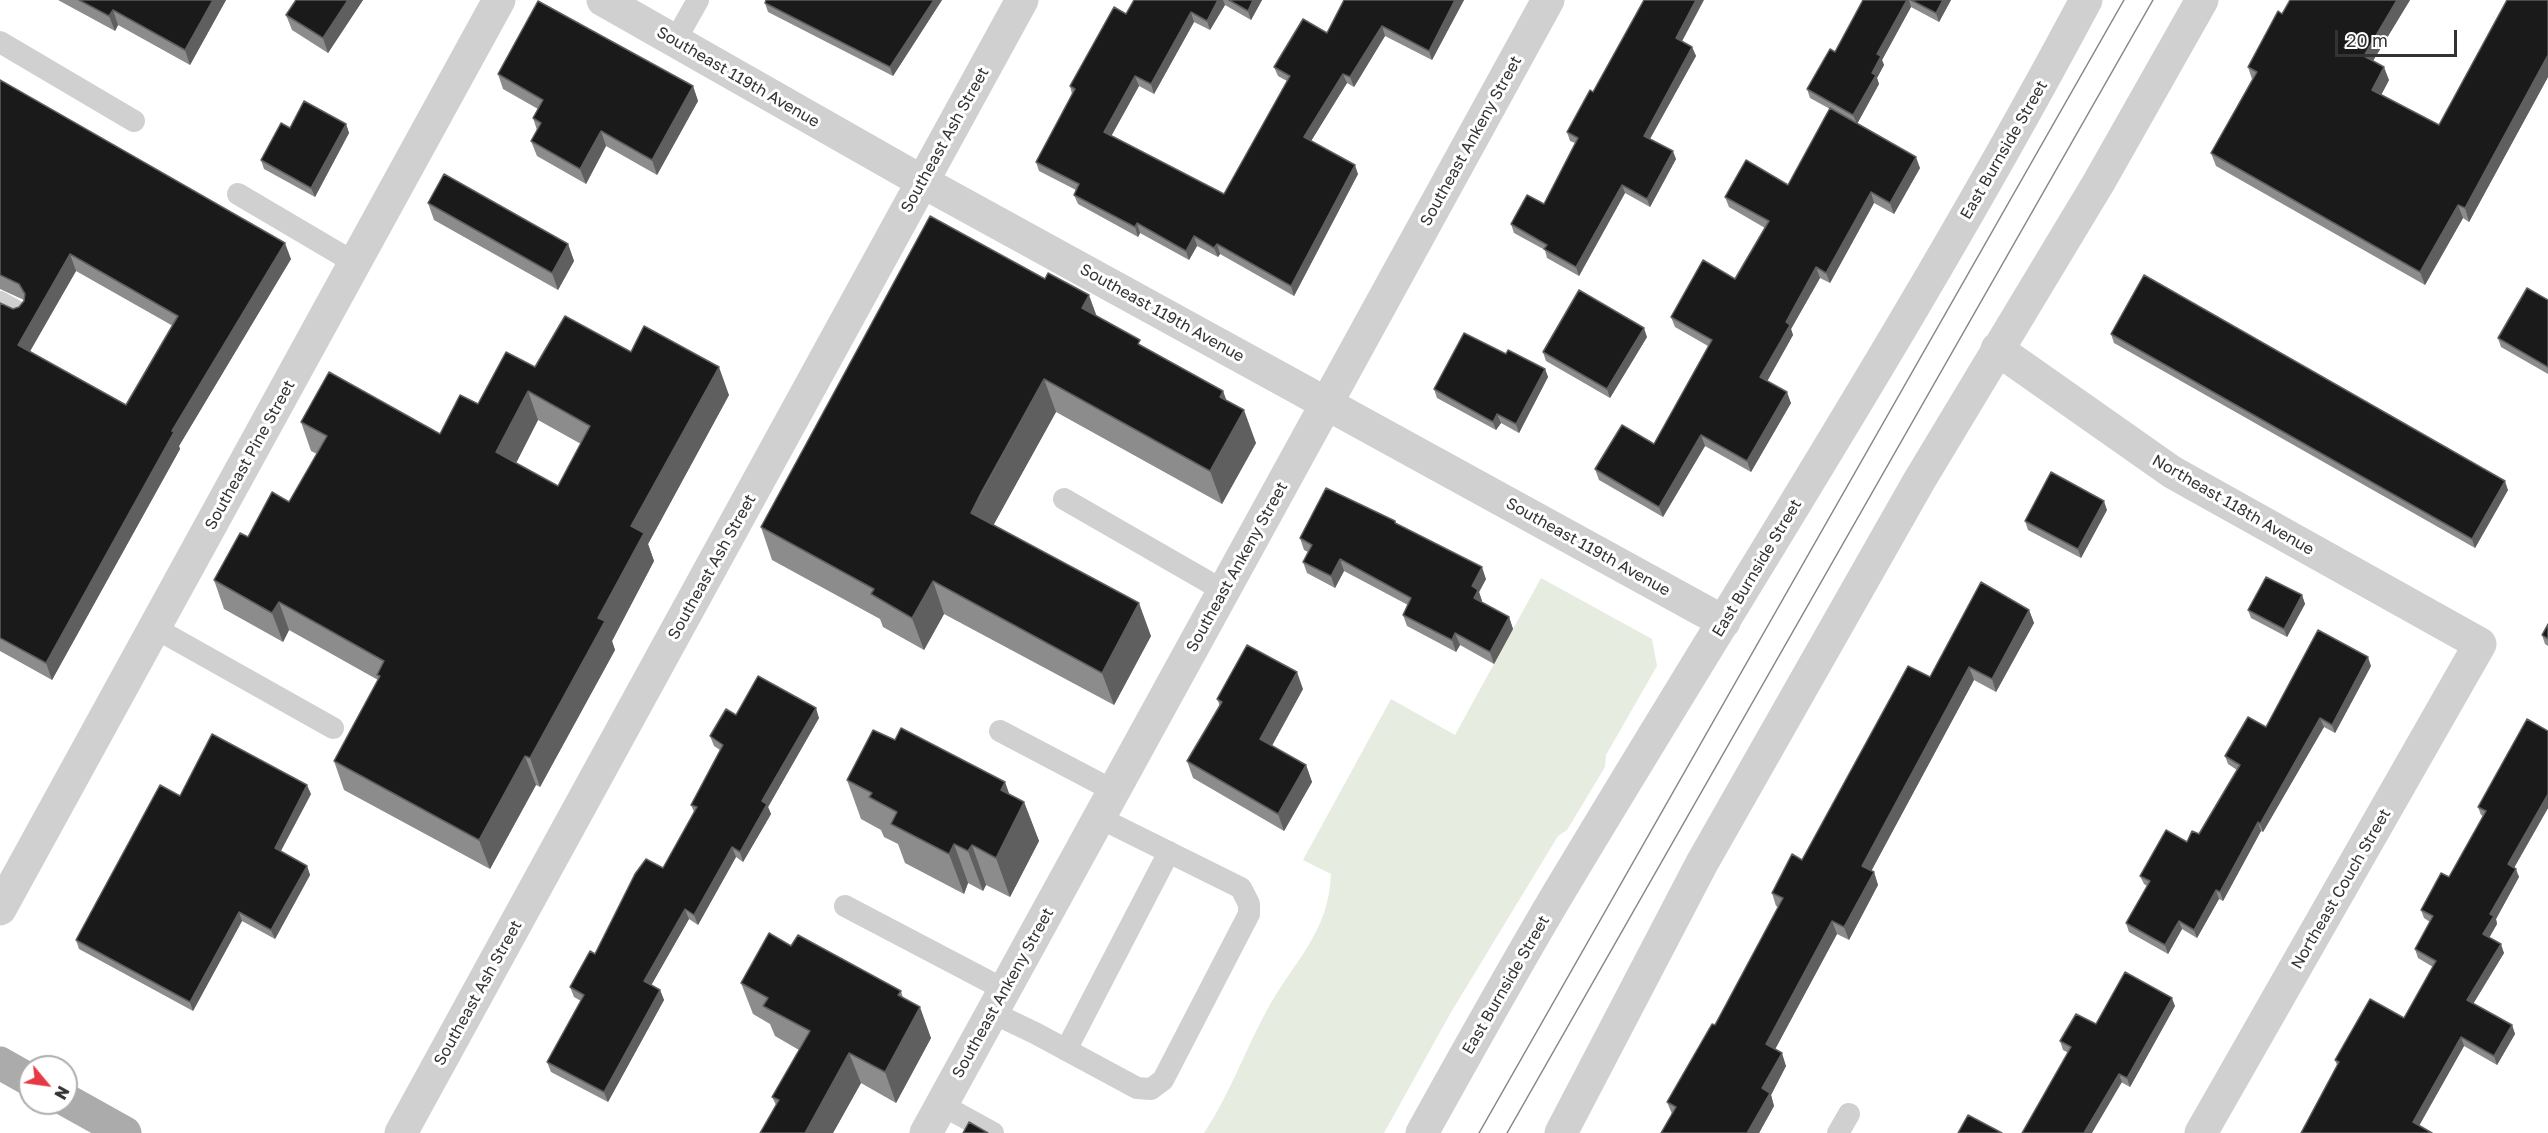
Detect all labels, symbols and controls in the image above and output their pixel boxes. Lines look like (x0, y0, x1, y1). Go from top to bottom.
scale bar (2338, 18, 2460, 56)
street label: Southeast 119th Avenue (653, 22, 823, 132)
text: 20 m (2346, 29, 2388, 51)
street label: Southeast Ankeny Street (1416, 53, 1526, 229)
street label: Southeast Ash Street (897, 64, 993, 216)
street label: East Burnside Street (1956, 77, 2052, 223)
street label: Southeast 119th Avenue (1076, 260, 1248, 366)
street label: Southeast Pine Street (201, 377, 299, 533)
street label: Northeast 118th Avenue (2149, 451, 2317, 559)
street label: Southeast Ankeny Street (1182, 479, 1292, 655)
street label: Southeast Ash Street (664, 491, 760, 643)
street label: Southeast 119th Avenue (1502, 494, 1674, 600)
street label: East Burnside Street (1708, 496, 1806, 640)
street label: Northeast Couch Street (2287, 805, 2395, 973)
street label: Southeast Ankeny Street (948, 905, 1058, 1081)
street label: East Burnside Street (1458, 912, 1554, 1058)
street label: Southeast Ash Street (430, 917, 526, 1069)
north arrow (18, 1055, 78, 1115)
text: N (50, 1083, 74, 1103)

